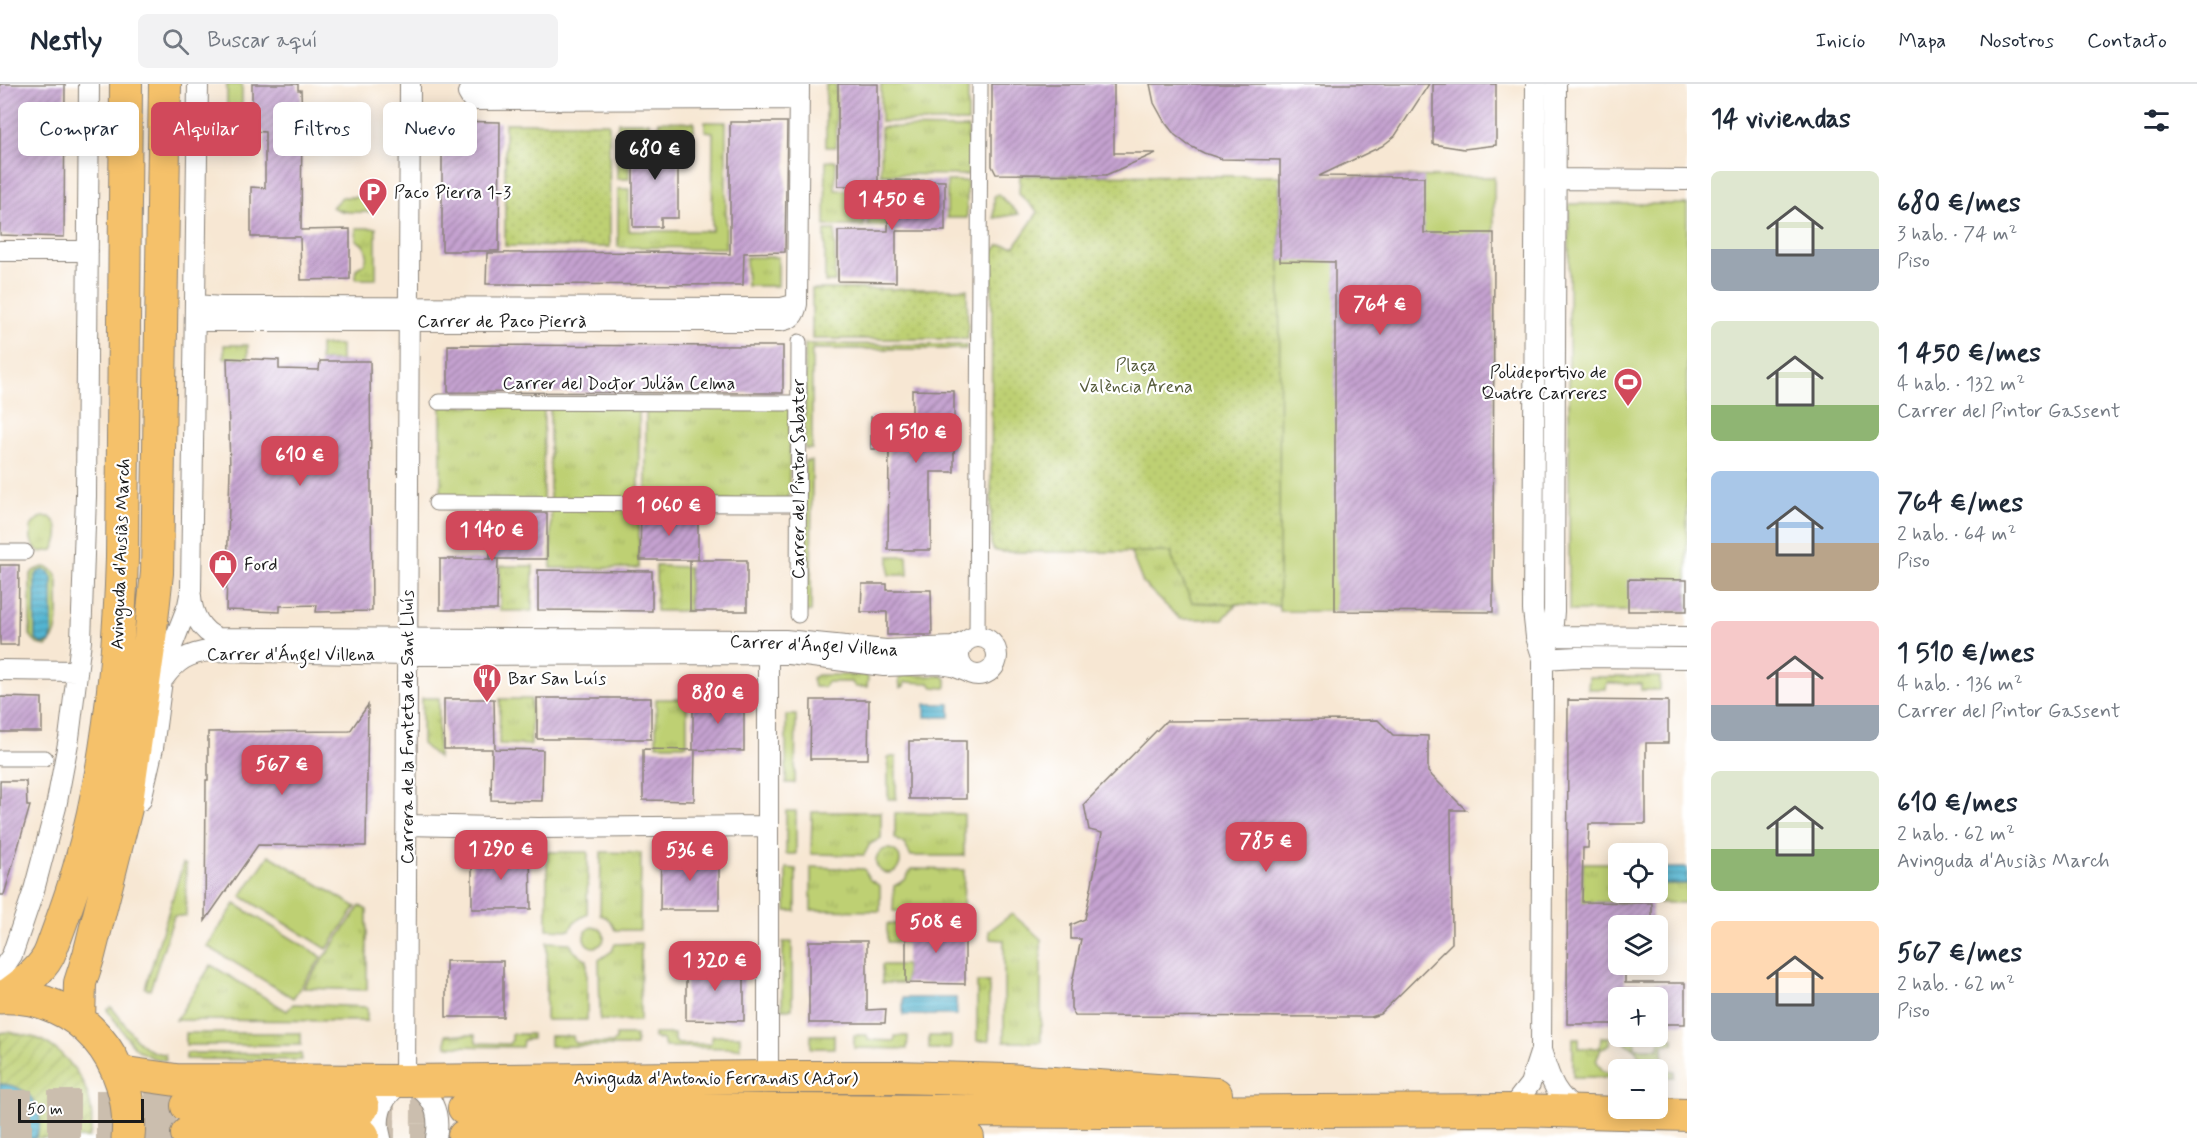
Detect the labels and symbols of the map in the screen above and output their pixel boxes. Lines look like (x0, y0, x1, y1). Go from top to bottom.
pin: 680 € (613, 130, 697, 181)
parking icon: Paco Pierra 1-3 (357, 176, 389, 218)
pin: 1 450 € (837, 180, 947, 231)
place label: Paco Pierra 1-3 (394, 181, 511, 205)
pin: 764 € (1338, 285, 1422, 336)
street label: Carrer de Paco Pierrà (417, 310, 587, 334)
park label: Plaça València Arena (1079, 354, 1193, 399)
place label: Polideportivo de Quatre Carreres (1481, 361, 1607, 406)
sports icon: Polideportivo de Quatre Carreres (1612, 366, 1644, 408)
street label: Carrer del Doctor Julián Celma (503, 372, 735, 396)
street label: Carrer del Pintor Sabater (787, 378, 811, 579)
pin: 1 510 € (861, 413, 971, 464)
pin: 610 € (258, 436, 342, 487)
street label: Avinguda d'Ausiàs March (106, 458, 137, 650)
pin: 1 060 € (614, 486, 724, 537)
pin: 1 140 € (437, 511, 547, 562)
shop icon: Ford (207, 548, 239, 590)
place label: Ford (244, 553, 278, 577)
street label: Carrera de la Fonteta de Sant Lluís (396, 590, 420, 864)
street label: Carrer d'Ángel Villena (729, 630, 899, 664)
street label: Carrer d'Ángel Villena (207, 643, 375, 669)
restaurant icon: Bar San Luís (471, 662, 503, 704)
place label: Bar San Luís (508, 667, 606, 691)
pin: 880 € (676, 674, 760, 725)
pin: 567 € (240, 745, 324, 796)
pin: 785 € (1224, 822, 1308, 873)
pin: 1 290 € (446, 830, 556, 881)
pin: 536 € (648, 831, 732, 882)
pin: 508 € (894, 903, 978, 954)
pin: 1 320 € (660, 941, 770, 992)
street label: Avinguda d'Antonio Ferrandis (Actor) (574, 1067, 859, 1092)
scale bar (18, 1096, 144, 1124)

